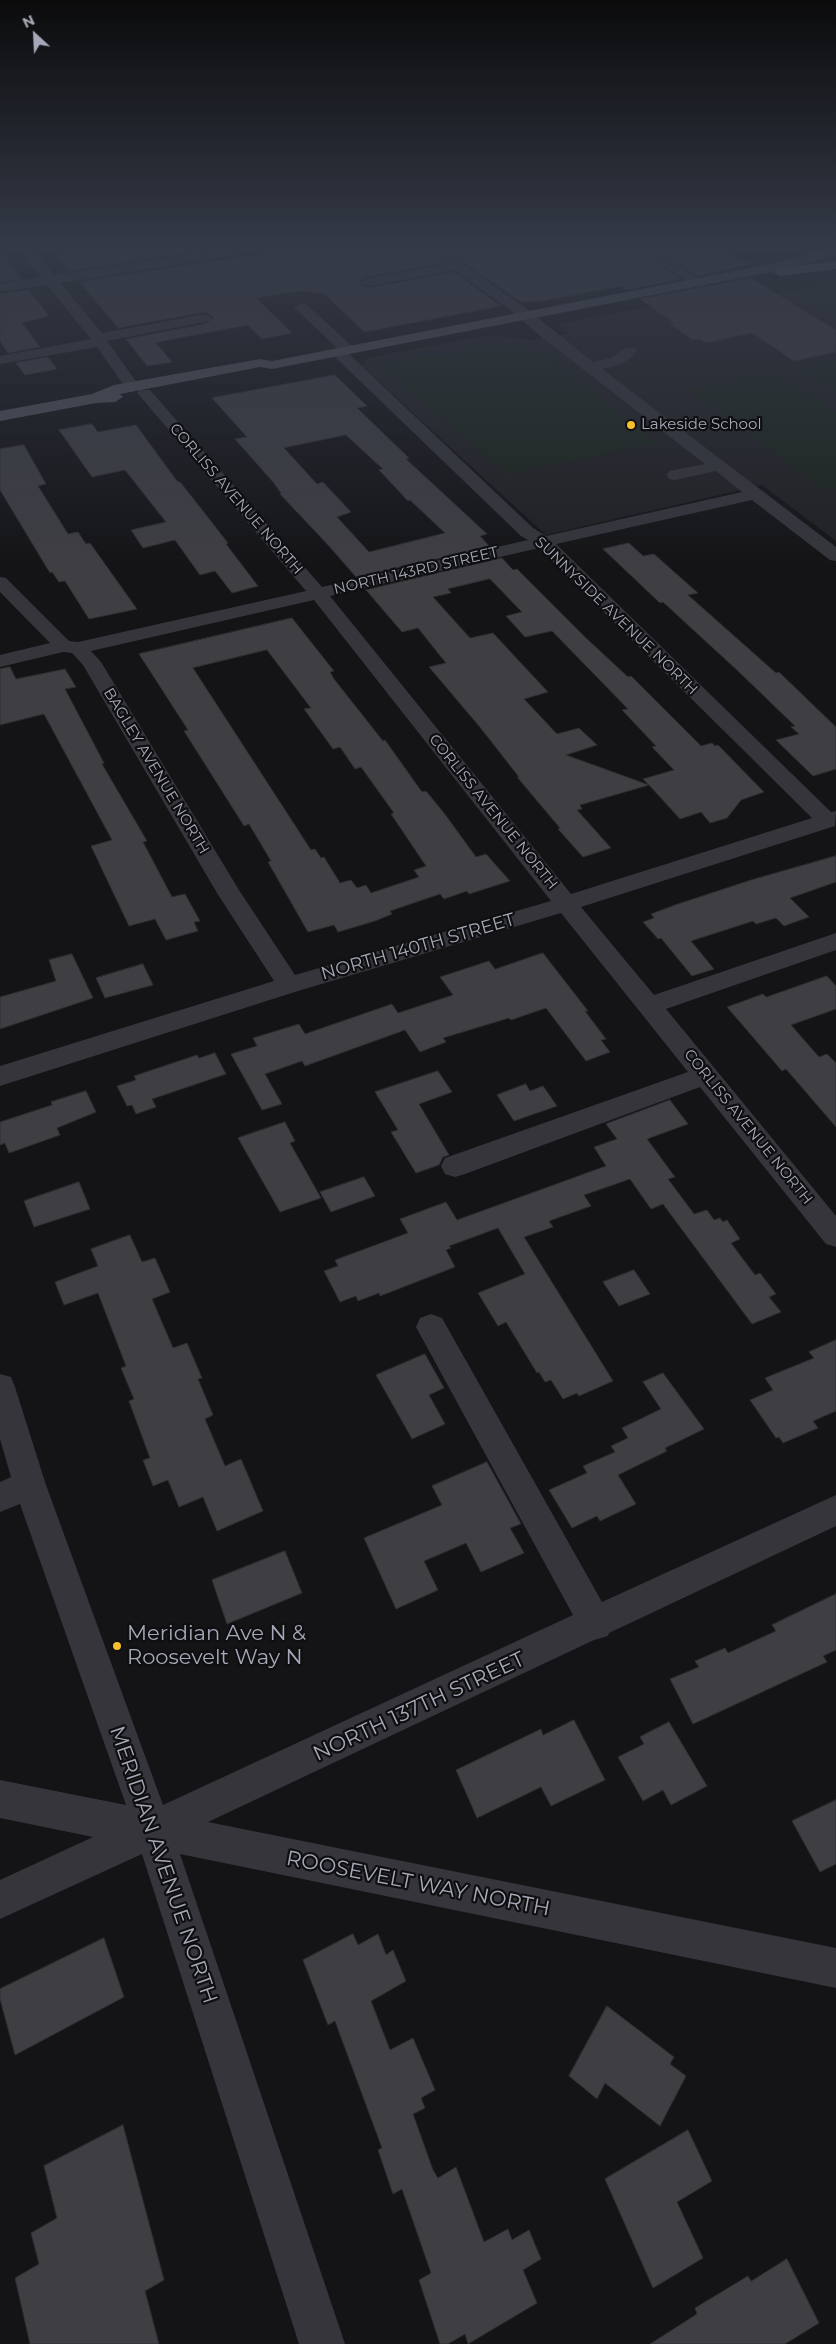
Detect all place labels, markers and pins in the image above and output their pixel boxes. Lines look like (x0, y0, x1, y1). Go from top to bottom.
place label: Lakeside School (641, 416, 761, 434)
marker: Lakeside School (625, 419, 637, 431)
place label: Meridian Ave N & Roosevelt Way N (127, 1621, 306, 1671)
marker: Meridian Ave N & Roosevelt Way N (111, 1640, 123, 1652)

